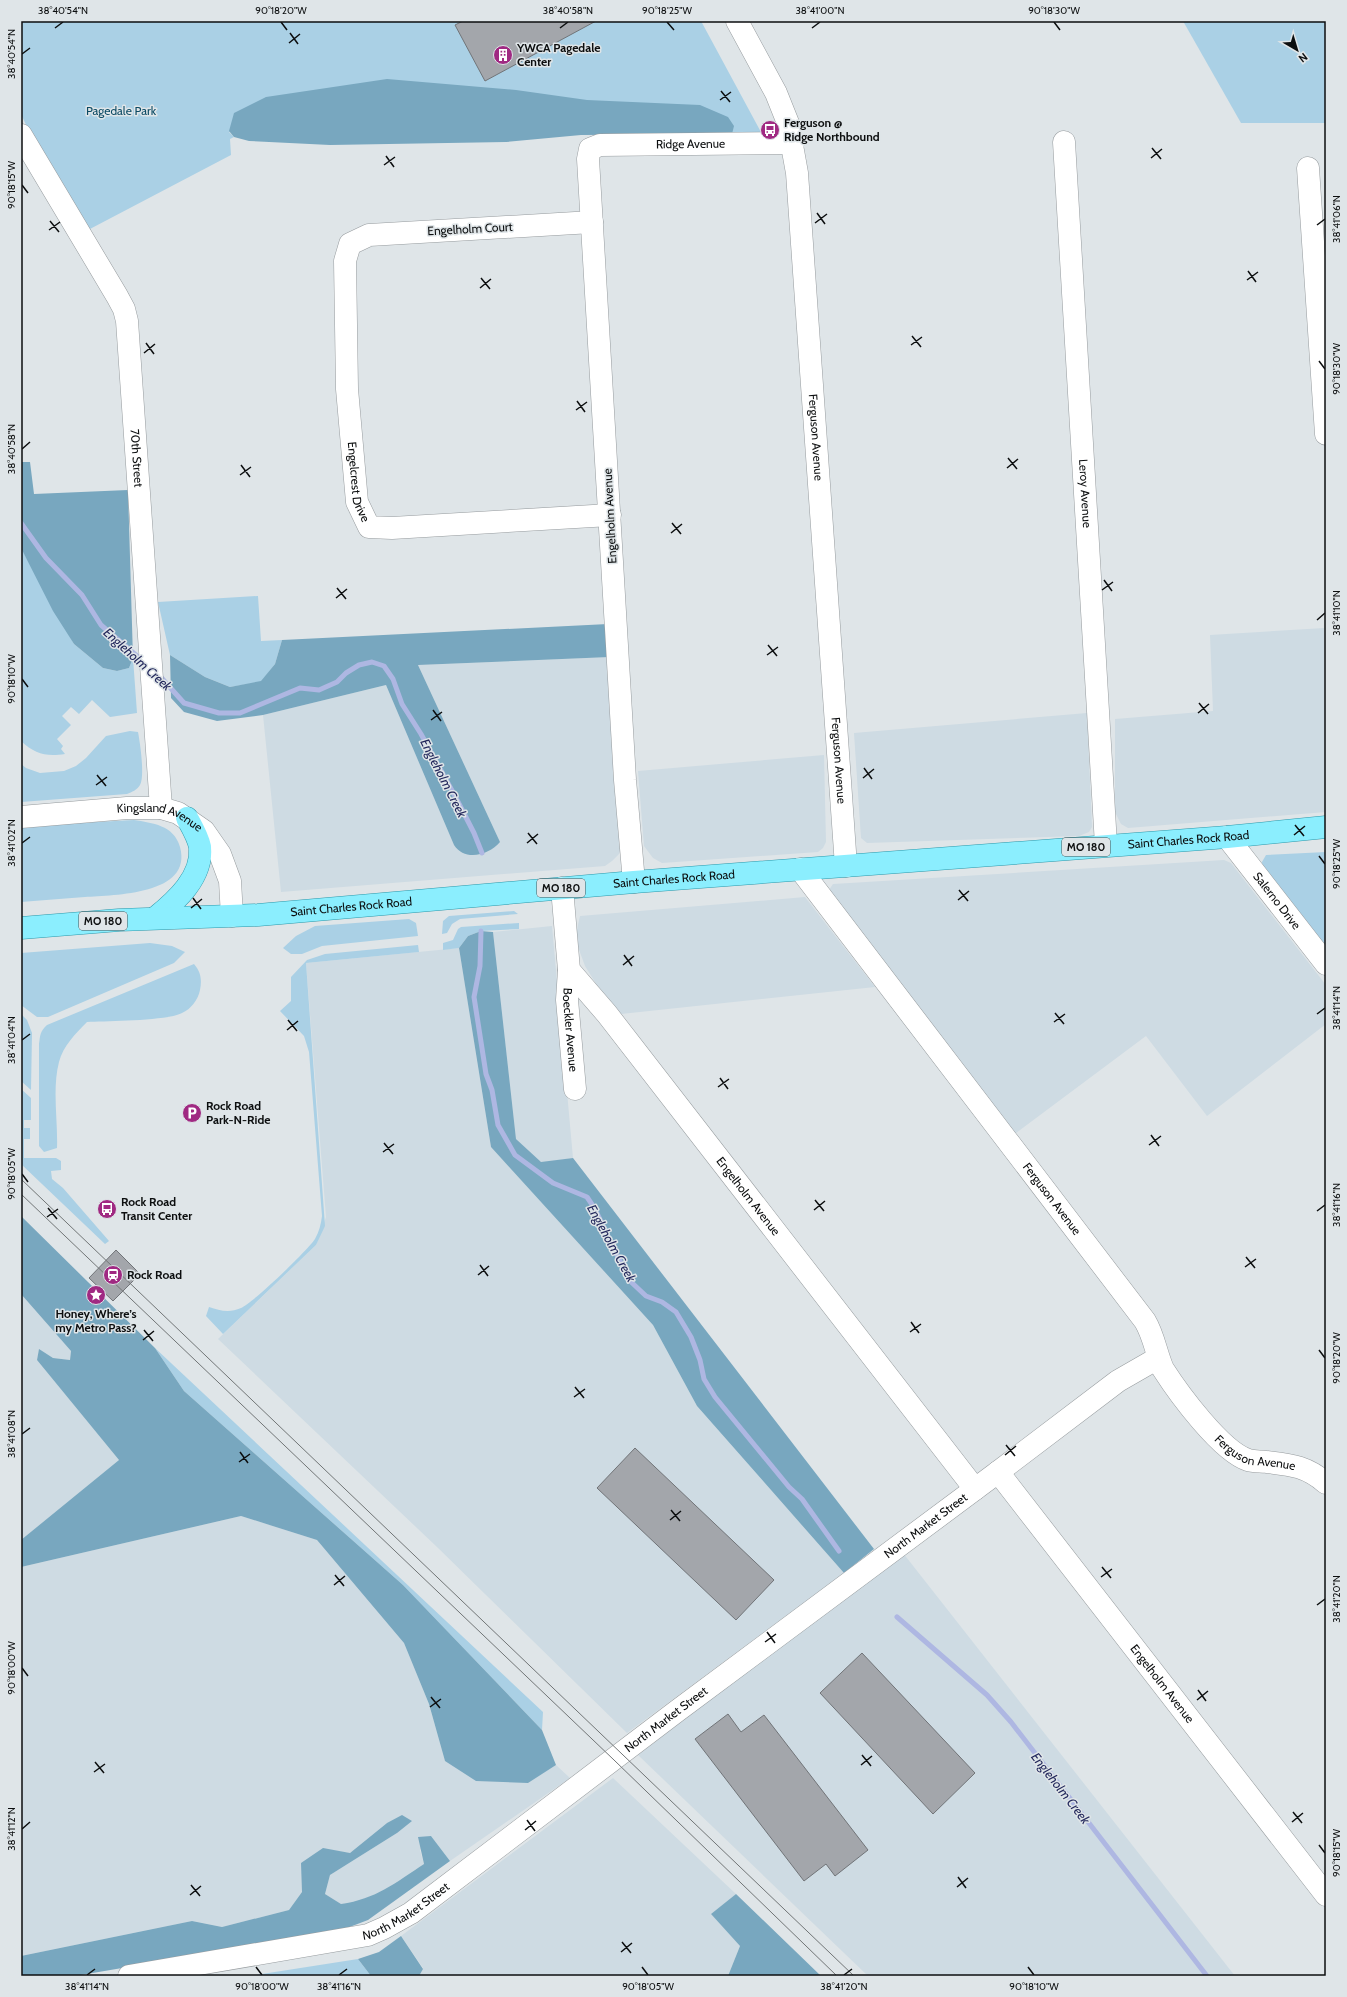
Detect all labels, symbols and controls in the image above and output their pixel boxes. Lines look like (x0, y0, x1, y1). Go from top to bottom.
text: 38°40'54"N (38, 4, 88, 17)
text: 90°18'20"W (255, 4, 307, 17)
text: 38°40'58"N (543, 4, 593, 17)
text: 90°18'25"W (642, 4, 693, 17)
text: 38°41'00"N (795, 4, 845, 17)
text: 90°18'30"W (1028, 4, 1080, 17)
text: 38°40'54"N (5, 29, 18, 79)
north arrow (1277, 30, 1317, 70)
place label: YWCA Pagedale Center (516, 40, 600, 69)
building icon: YWCA Pagedale Center (492, 44, 514, 66)
text: N (1296, 50, 1311, 66)
park label: Pagedale Park (86, 103, 157, 118)
place label: Ferguson @ Ridge Northbound (784, 115, 880, 144)
bus stop icon: Ferguson @ Ridge Northbound (759, 119, 781, 141)
street label: Ridge Avenue (656, 136, 725, 151)
text: 90°18'15"W (5, 160, 18, 209)
text: 38°41'06"N (1330, 195, 1343, 243)
street label: Engelholm Court (427, 219, 513, 238)
text: 90°18'30"W (1330, 343, 1343, 395)
street label: Ferguson Avenue (806, 393, 827, 481)
text: 38°40'58"N (5, 424, 18, 474)
street label: 70th Street (128, 428, 147, 488)
street label: Engelcrest Drive (345, 441, 374, 524)
street label: Leroy Avenue (1076, 458, 1095, 528)
street label: Engelholm Avenue (600, 468, 619, 564)
text: 38°41'10"N (1330, 590, 1343, 636)
water label: Engleholm Creek (101, 624, 176, 694)
text: 90°18'10"W (5, 654, 18, 704)
street label: Ferguson Avenue (828, 717, 850, 804)
water label: Engleholm Creek (417, 736, 471, 820)
street label: Kingsland Avenue (116, 800, 206, 835)
text: 38°41'02"N (5, 819, 18, 867)
street label: Saint Charles Rock Road (1127, 827, 1250, 852)
road number: MO 180 (1062, 838, 1110, 856)
text: 90°18'25"W (1330, 838, 1343, 889)
street label: Saint Charles Rock Road (613, 866, 735, 891)
street label: Salerno Drive (1250, 869, 1304, 932)
road number: MO 180 (537, 879, 585, 897)
street label: Saint Charles Rock Road (290, 894, 413, 919)
road number: MO 180 (79, 912, 127, 930)
text: 38°41'14"N (1330, 986, 1343, 1030)
street label: Boeckler Avenue (560, 987, 581, 1072)
text: 38°41'04"N (5, 1016, 18, 1064)
place label: Rock Road Park-N-Ride (206, 1098, 270, 1127)
parking icon: Rock Road Park-N-Ride (181, 1102, 203, 1124)
text: 90°18'05"W (5, 1148, 18, 1200)
street label: Engelholm Avenue (713, 1154, 784, 1238)
street label: Ferguson Avenue (1020, 1159, 1085, 1238)
text: 38°41'16"N (1330, 1183, 1343, 1227)
place label: Rock Road Transit Center (121, 1194, 192, 1223)
bus stop icon: Rock Road Transit Center (96, 1198, 118, 1220)
water label: Engleholm Creek (584, 1201, 640, 1285)
station icon: Rock Road (102, 1264, 124, 1286)
place label: Rock Road (127, 1267, 182, 1282)
place icon: Honey, Where’s my Metro Pass? (85, 1284, 107, 1306)
place label: Honey, Where’s my Metro Pass? (55, 1306, 137, 1335)
text: 90°18'20"W (1330, 1332, 1343, 1384)
text: 38°41'08"N (5, 1410, 18, 1458)
street label: Ferguson Avenue (1212, 1431, 1297, 1473)
street label: North Market Street (881, 1489, 970, 1561)
text: 38°41'20"N (1330, 1575, 1343, 1623)
text: 90°18'00"W (5, 1641, 18, 1695)
street label: Engelholm Avenue (1127, 1641, 1198, 1726)
street label: North Market Street (621, 1683, 710, 1755)
water label: Engleholm Creek (1028, 1749, 1094, 1827)
text: 38°41'12"N (5, 1807, 18, 1851)
text: 90°18'15"W (1330, 1828, 1343, 1877)
street label: North Market Street (361, 1879, 452, 1943)
text: 38°41'14"N (65, 1980, 109, 1993)
text: 90°18'00"W (235, 1980, 289, 1993)
text: 38°41'16"N (317, 1980, 361, 1993)
text: 90°18'05"W (622, 1980, 674, 1993)
text: 38°41'20"N (820, 1980, 868, 1993)
text: 90°18'10"W (1009, 1980, 1059, 1993)

